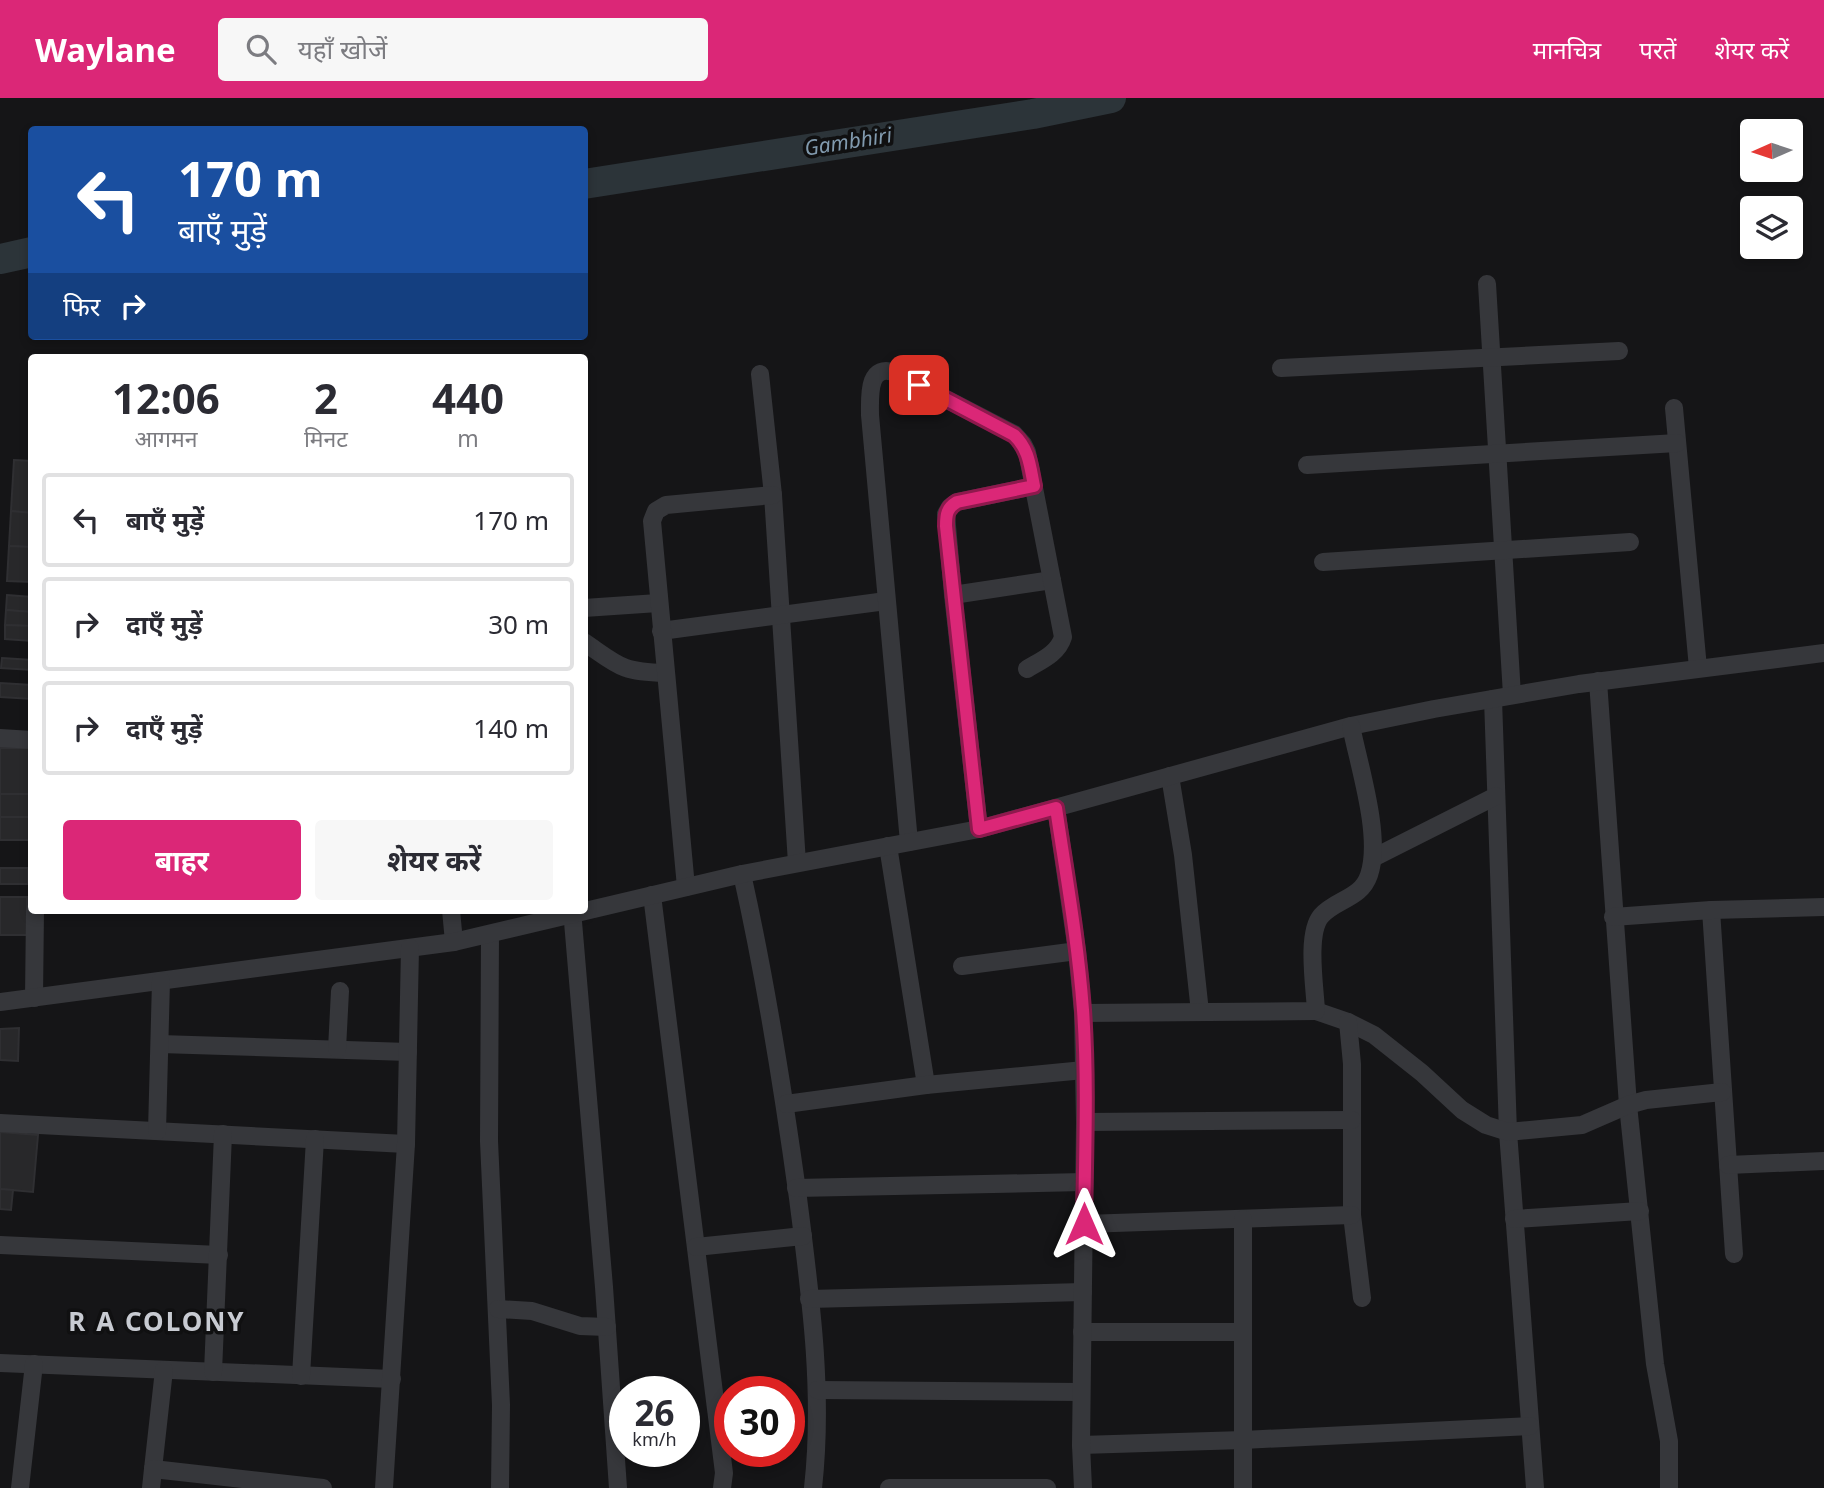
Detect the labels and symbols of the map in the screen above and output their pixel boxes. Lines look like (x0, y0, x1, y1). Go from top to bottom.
north arrow (1740, 119, 1802, 182)
water label: Gambhiri (802, 120, 894, 162)
pin (889, 355, 949, 415)
position arrow (1047, 1187, 1121, 1261)
district label: R A COLONY (68, 1303, 246, 1339)
speed limit sign: 30 (714, 1376, 805, 1467)

